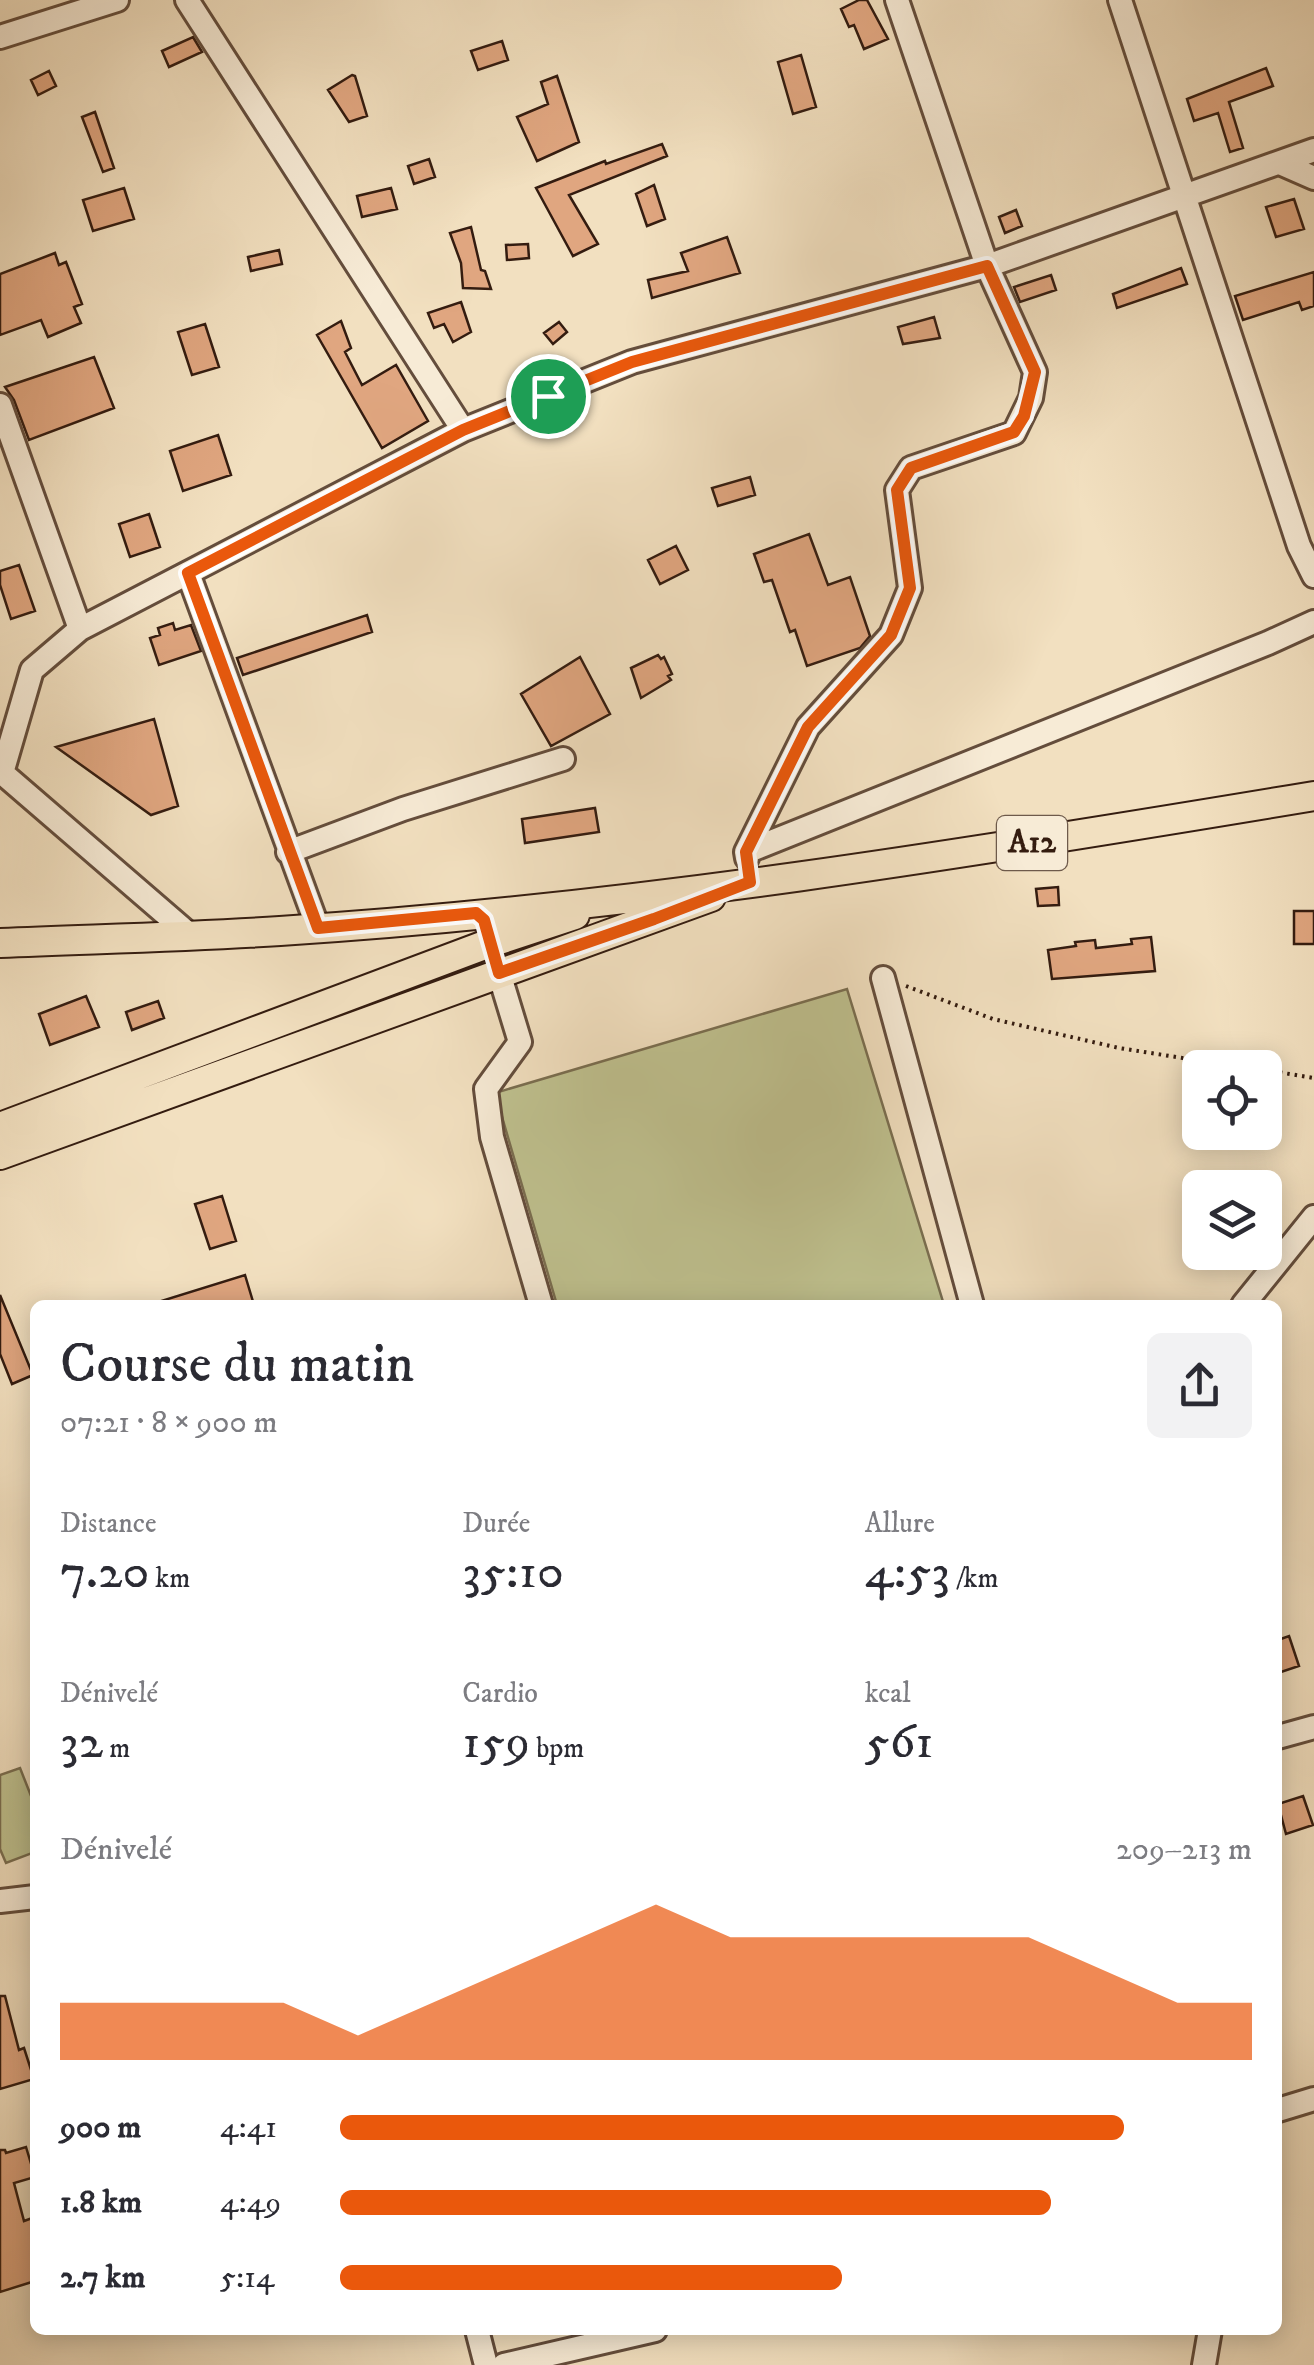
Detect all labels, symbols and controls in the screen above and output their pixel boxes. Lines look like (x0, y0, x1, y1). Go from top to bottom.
pin (506, 354, 591, 439)
icon: arrive (521, 369, 576, 424)
road number: A12 (997, 816, 1067, 870)
map controls (1182, 1050, 1282, 1270)
button: locate (1182, 1050, 1282, 1150)
button: layers (1182, 1170, 1282, 1270)
text: Course du matin (60, 1331, 414, 1400)
button: share (1147, 1333, 1252, 1438)
text: 07:21 · 8 × 900 m (60, 1403, 278, 1443)
text: Distance (60, 1506, 156, 1541)
text: Durée (462, 1506, 530, 1541)
text: Allure (865, 1506, 935, 1541)
text: 7.20 (60, 1541, 149, 1604)
text: 35:10 (462, 1541, 564, 1604)
text: 4:53 (865, 1541, 950, 1604)
text: km (149, 1561, 190, 1596)
text: /km (950, 1561, 999, 1596)
text: Dénivelé (60, 1676, 158, 1711)
text: Cardio (462, 1676, 538, 1711)
text: kcal (865, 1676, 911, 1711)
text: 32 (60, 1711, 103, 1774)
text: 159 (462, 1711, 530, 1774)
text: 561 (865, 1711, 934, 1774)
text: m (103, 1731, 130, 1766)
text: bpm (530, 1731, 584, 1766)
text: Dénivelé (60, 1830, 172, 1870)
text: 209–213 m (1116, 1830, 1252, 1870)
text: 900 m (60, 2108, 141, 2148)
text: 4:41 (220, 2108, 277, 2148)
text: 1.8 km (60, 2183, 142, 2223)
text: 4:49 (220, 2183, 281, 2223)
text: 2.7 km (60, 2258, 146, 2298)
text: 5:14 (220, 2258, 274, 2298)

